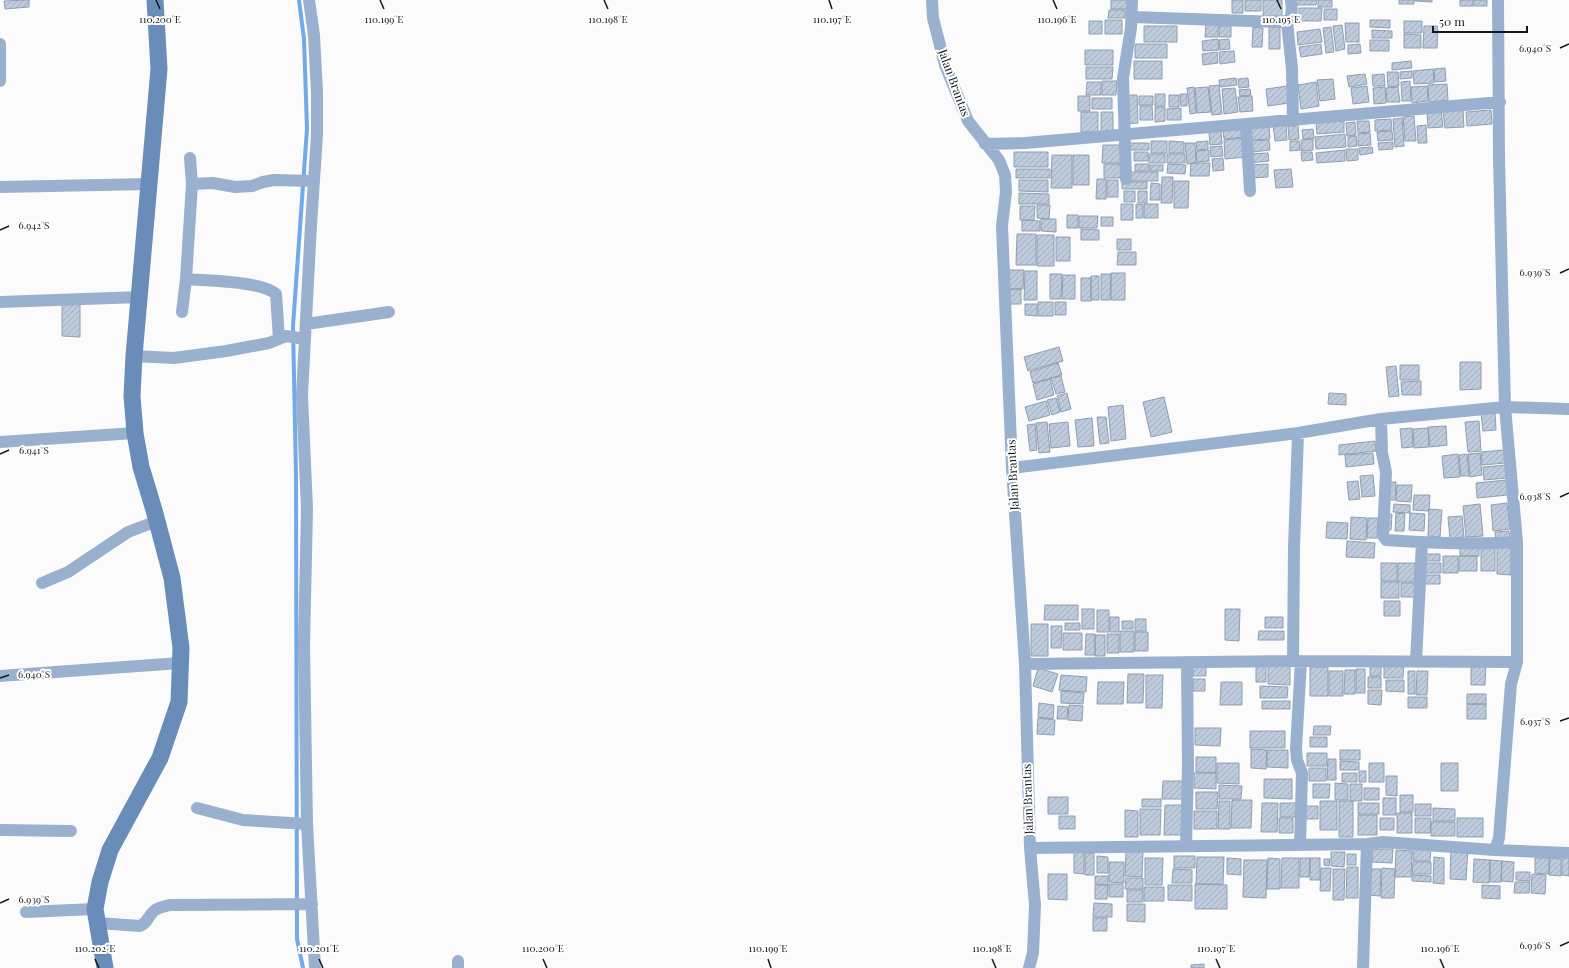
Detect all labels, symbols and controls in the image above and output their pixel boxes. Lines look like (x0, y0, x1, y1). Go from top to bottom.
scale bar (1433, 8, 1527, 34)
text: 110.200°E (139, 12, 181, 26)
text: 110.199°E (365, 12, 403, 26)
text: 110.198°E (588, 12, 628, 26)
text: 110.197°E (813, 12, 851, 26)
text: 110.196°E (1037, 12, 1077, 26)
text: 110.195°E (1262, 12, 1300, 26)
text: 50 m (1439, 13, 1465, 29)
text: 6.940°S (1519, 41, 1551, 55)
street label: Jalan Brantas (935, 46, 975, 119)
text: 6.942°S (18, 218, 50, 232)
text: 6.939°S (1520, 265, 1550, 279)
street label: Jalan Brantas (1002, 439, 1022, 512)
text: 6.941°S (19, 443, 49, 457)
text: 6.938°S (1519, 489, 1551, 503)
text: 6.940°S (18, 667, 50, 681)
text: 6.937°S (1520, 714, 1550, 728)
street label: Jalan Brantas (1018, 763, 1036, 836)
text: 6.939°S (19, 892, 49, 906)
text: 6.936°S (1519, 938, 1551, 952)
text: 110.202°E (75, 941, 115, 955)
text: 110.201°E (299, 941, 339, 955)
text: 110.200°E (522, 941, 564, 955)
text: 110.199°E (749, 941, 787, 955)
text: 110.198°E (972, 941, 1012, 955)
text: 110.197°E (1197, 941, 1235, 955)
text: 110.196°E (1420, 941, 1460, 955)

